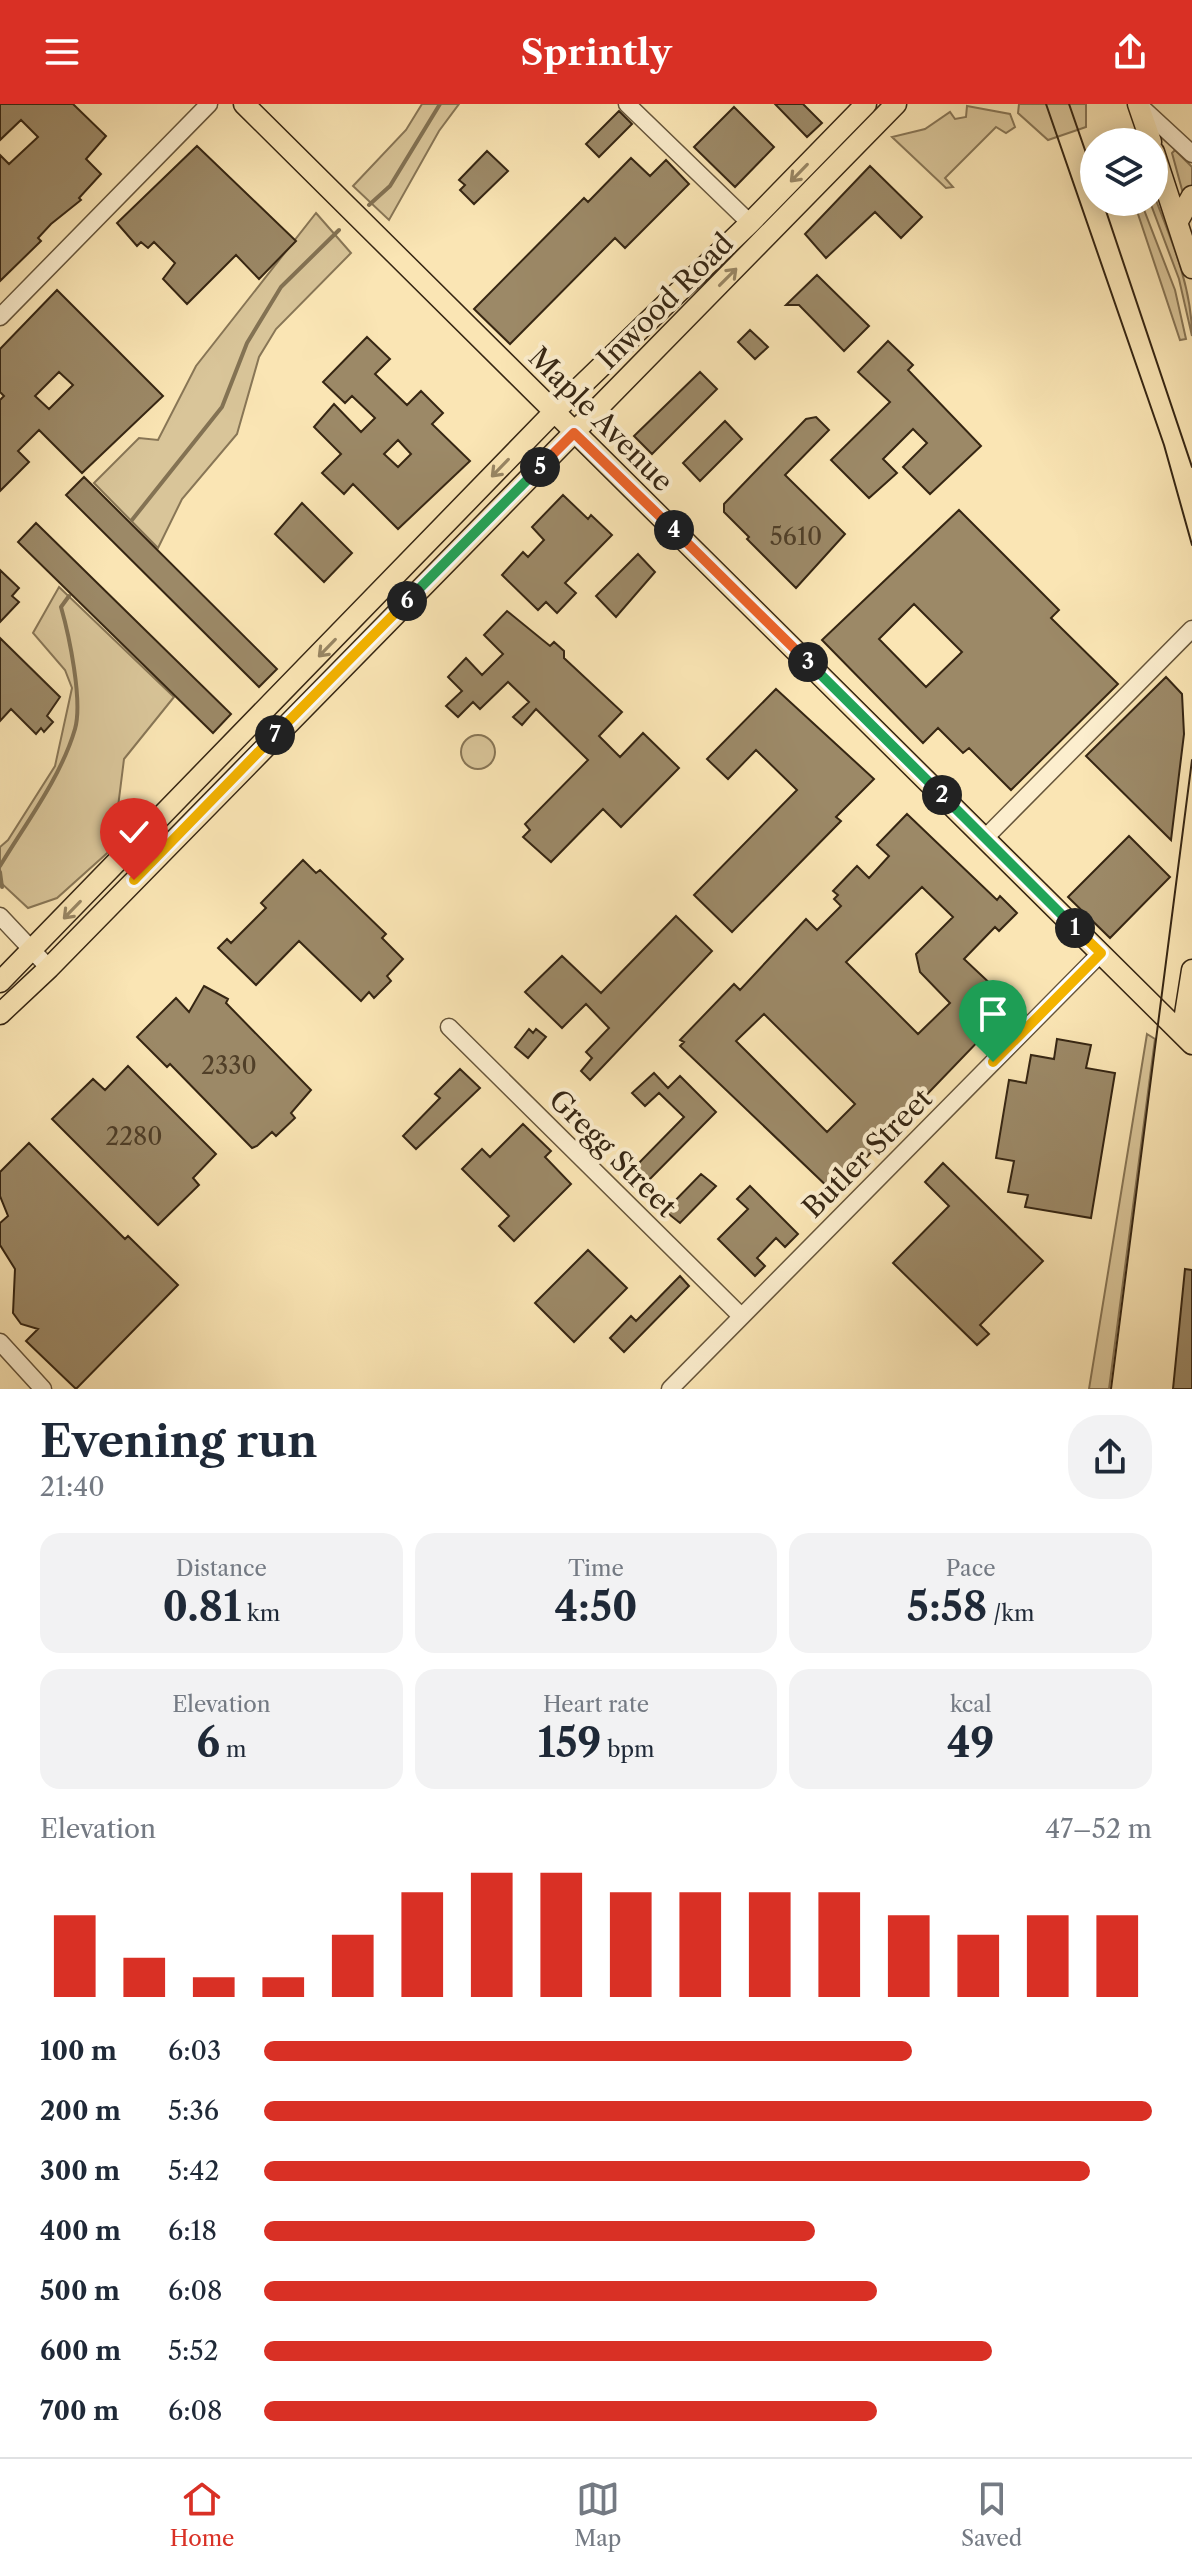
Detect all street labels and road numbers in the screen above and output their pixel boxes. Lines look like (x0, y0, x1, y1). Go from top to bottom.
street label: Inwood Road (590, 226, 740, 376)
street label: Maple Avenue (522, 340, 680, 498)
street label: Butler Street (795, 1081, 939, 1225)
street label: Gregg Street (542, 1082, 684, 1224)

